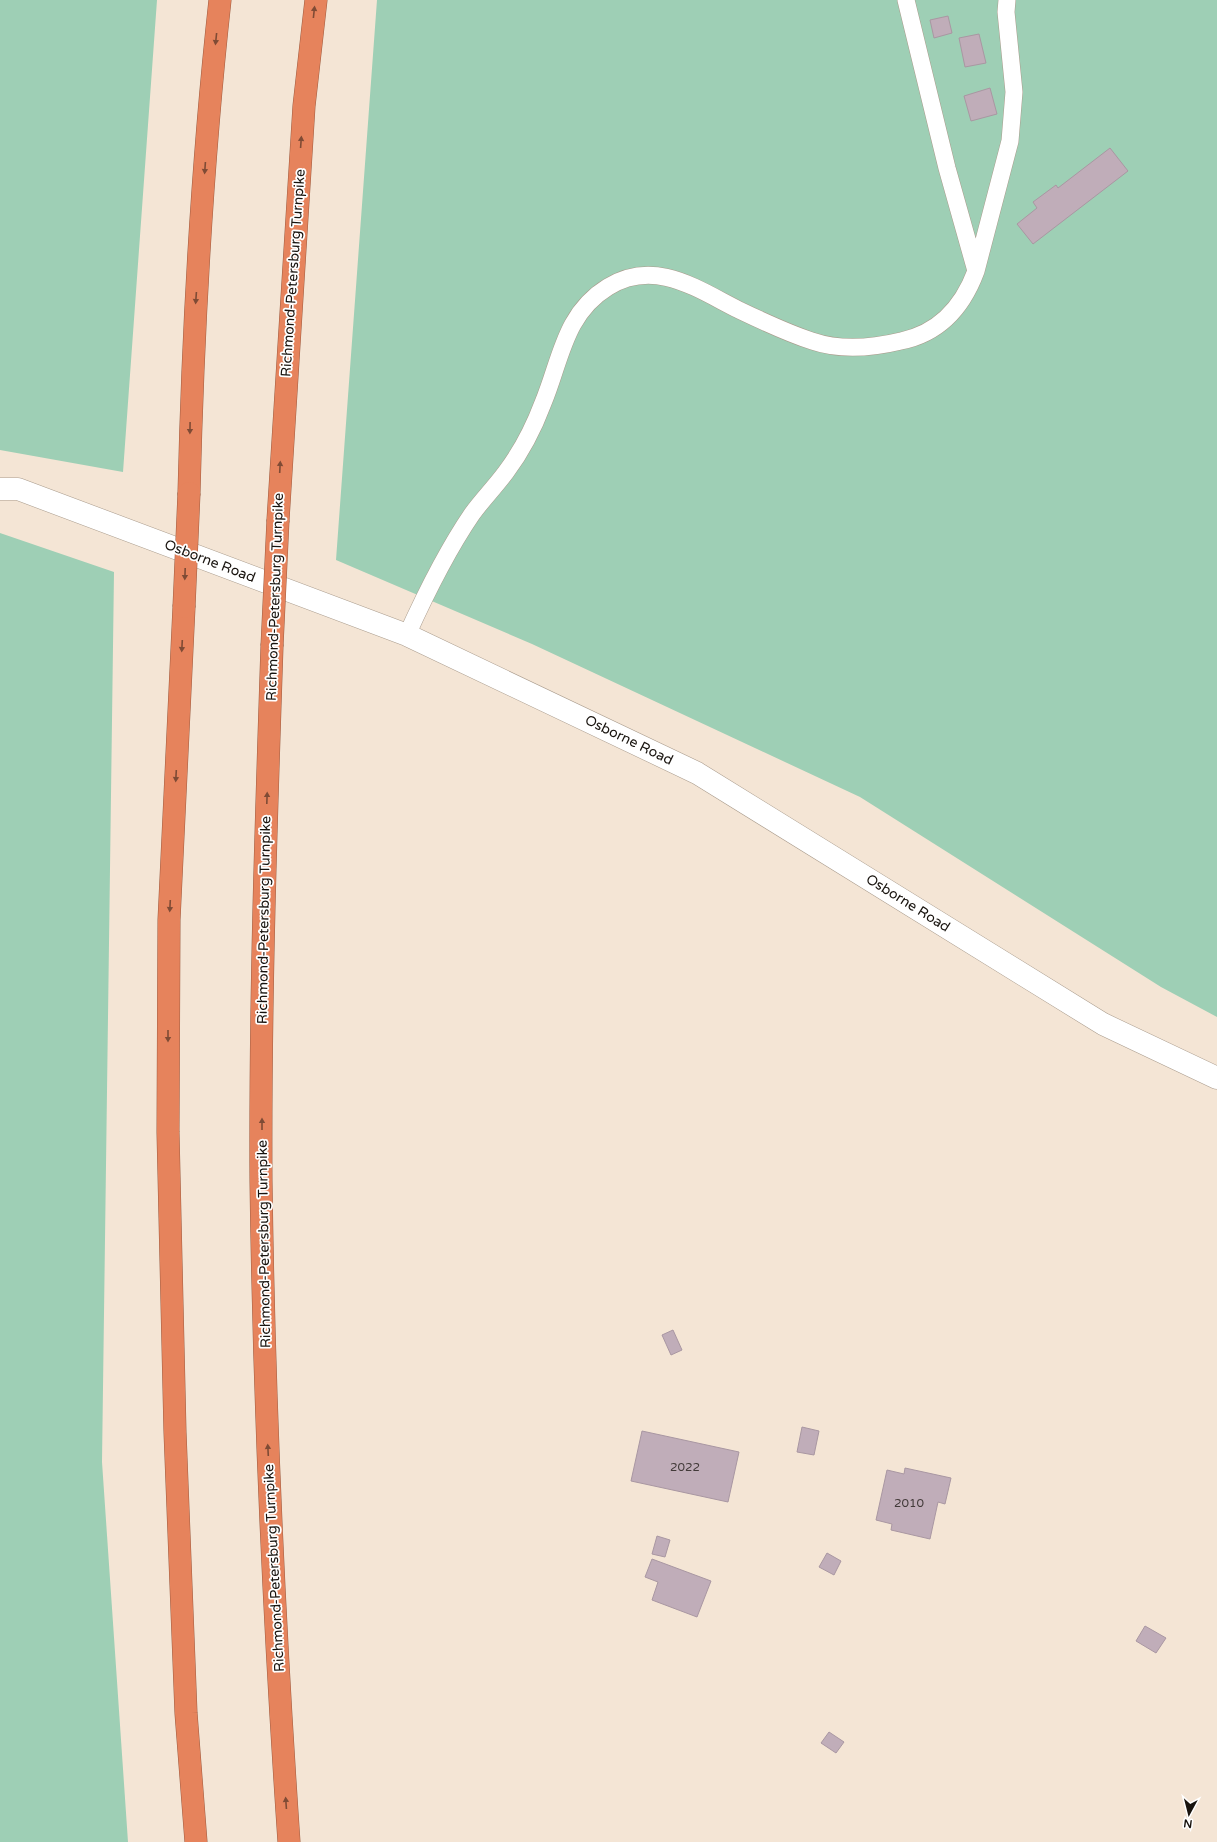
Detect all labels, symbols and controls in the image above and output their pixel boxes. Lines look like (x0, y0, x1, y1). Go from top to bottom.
one-way arrow (311, 6, 318, 18)
one-way arrow (213, 33, 219, 45)
one-way arrow (298, 136, 305, 148)
one-way arrow (202, 162, 209, 174)
street label: Richmond-Petersburg Turnpike (277, 168, 309, 377)
one-way arrow (193, 292, 200, 304)
one-way arrow (187, 422, 194, 434)
one-way arrow (277, 460, 283, 473)
street label: Richmond-Petersburg Turnpike (263, 493, 287, 701)
street label: Osborne Road (162, 536, 258, 586)
one-way arrow (182, 568, 189, 580)
one-way arrow (179, 640, 185, 653)
street label: Osborne Road (582, 711, 676, 769)
one-way arrow (173, 770, 179, 783)
one-way arrow (263, 792, 270, 804)
street label: Richmond-Petersburg Turnpike (254, 816, 274, 1024)
street label: Osborne Road (863, 870, 953, 936)
one-way arrow (167, 900, 173, 913)
one-way arrow (165, 1030, 171, 1043)
one-way arrow (259, 1117, 265, 1130)
street label: Richmond-Petersburg Turnpike (254, 1140, 274, 1348)
one-way arrow (265, 1444, 272, 1456)
house number: 2022 (670, 1460, 700, 1474)
street label: Richmond-Petersburg Turnpike (260, 1463, 288, 1672)
house number: 2010 (894, 1496, 925, 1510)
north arrow (1169, 1794, 1209, 1834)
one-way arrow (283, 1797, 290, 1809)
text: N (1183, 1816, 1193, 1830)

